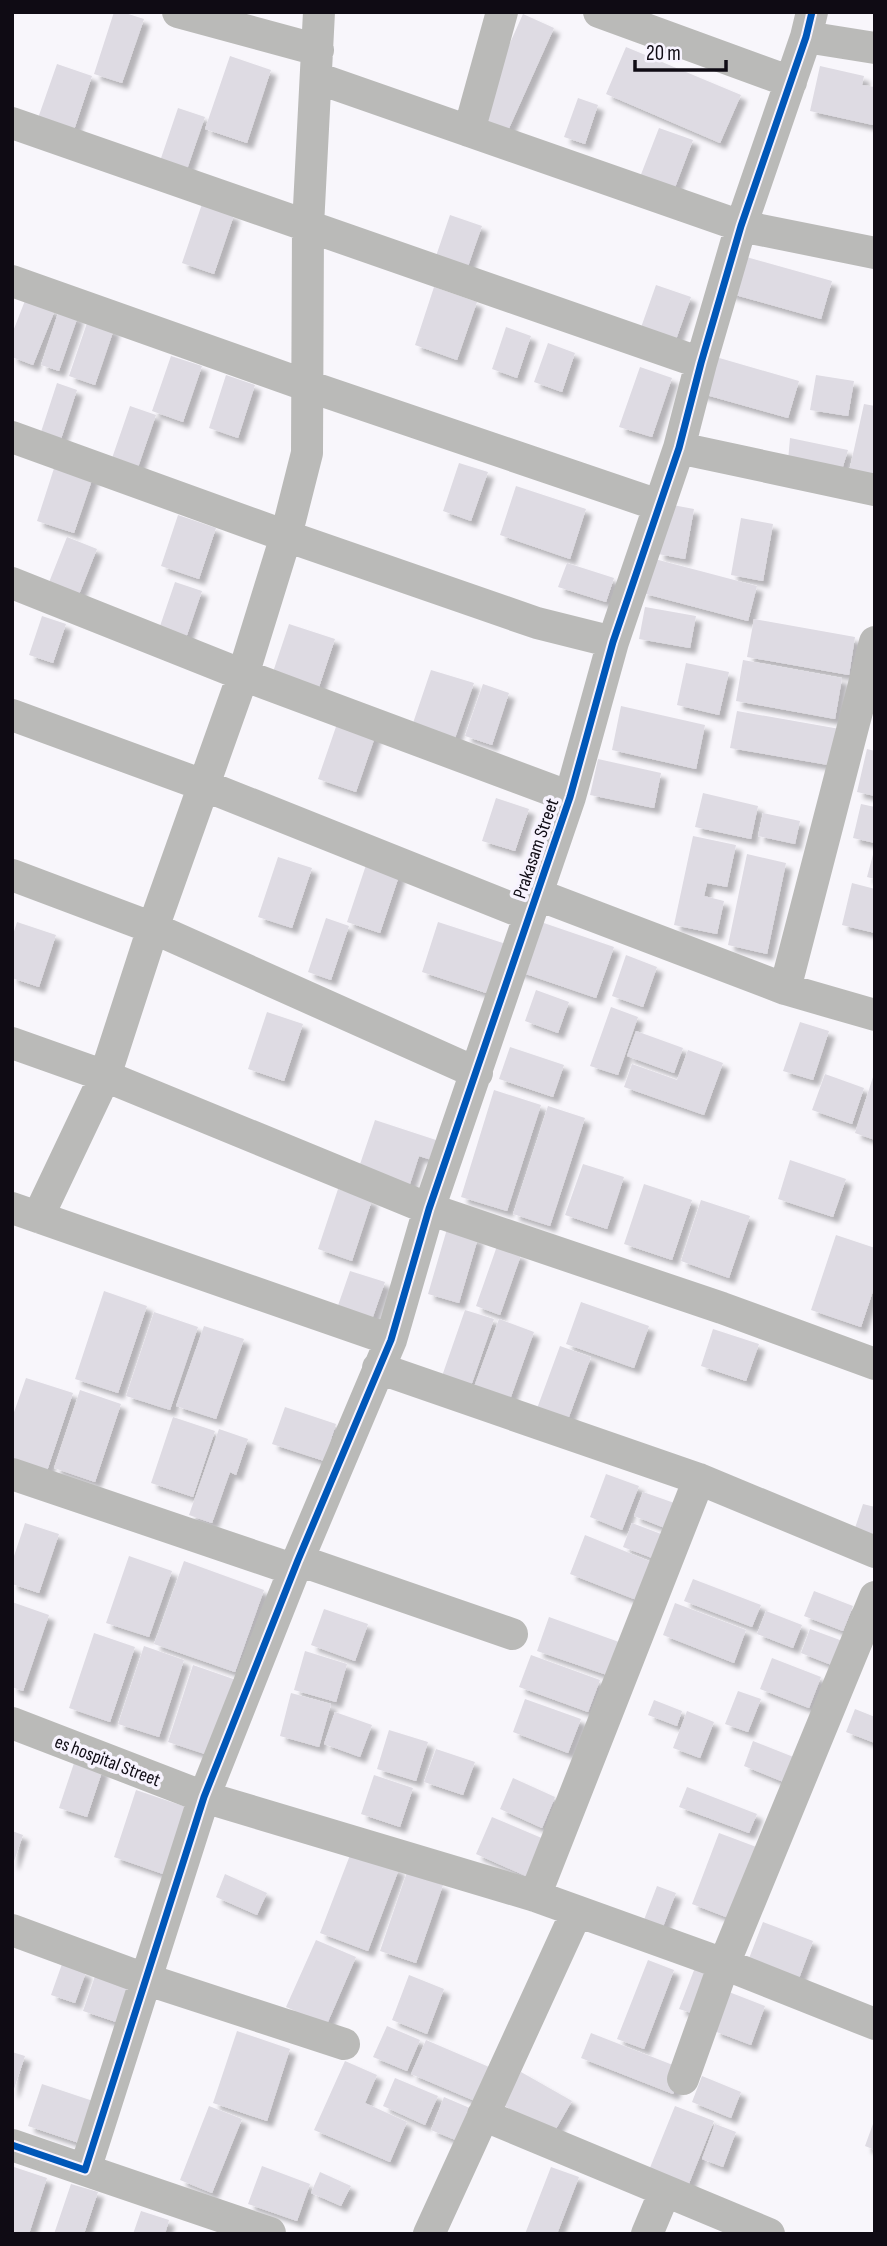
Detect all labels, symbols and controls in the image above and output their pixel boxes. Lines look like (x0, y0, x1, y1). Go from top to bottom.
scale bar (635, 28, 726, 72)
text: 20 m (646, 41, 681, 66)
street label: Prakasam Street (509, 795, 564, 902)
street label: es hospital Street (51, 1731, 164, 1792)

